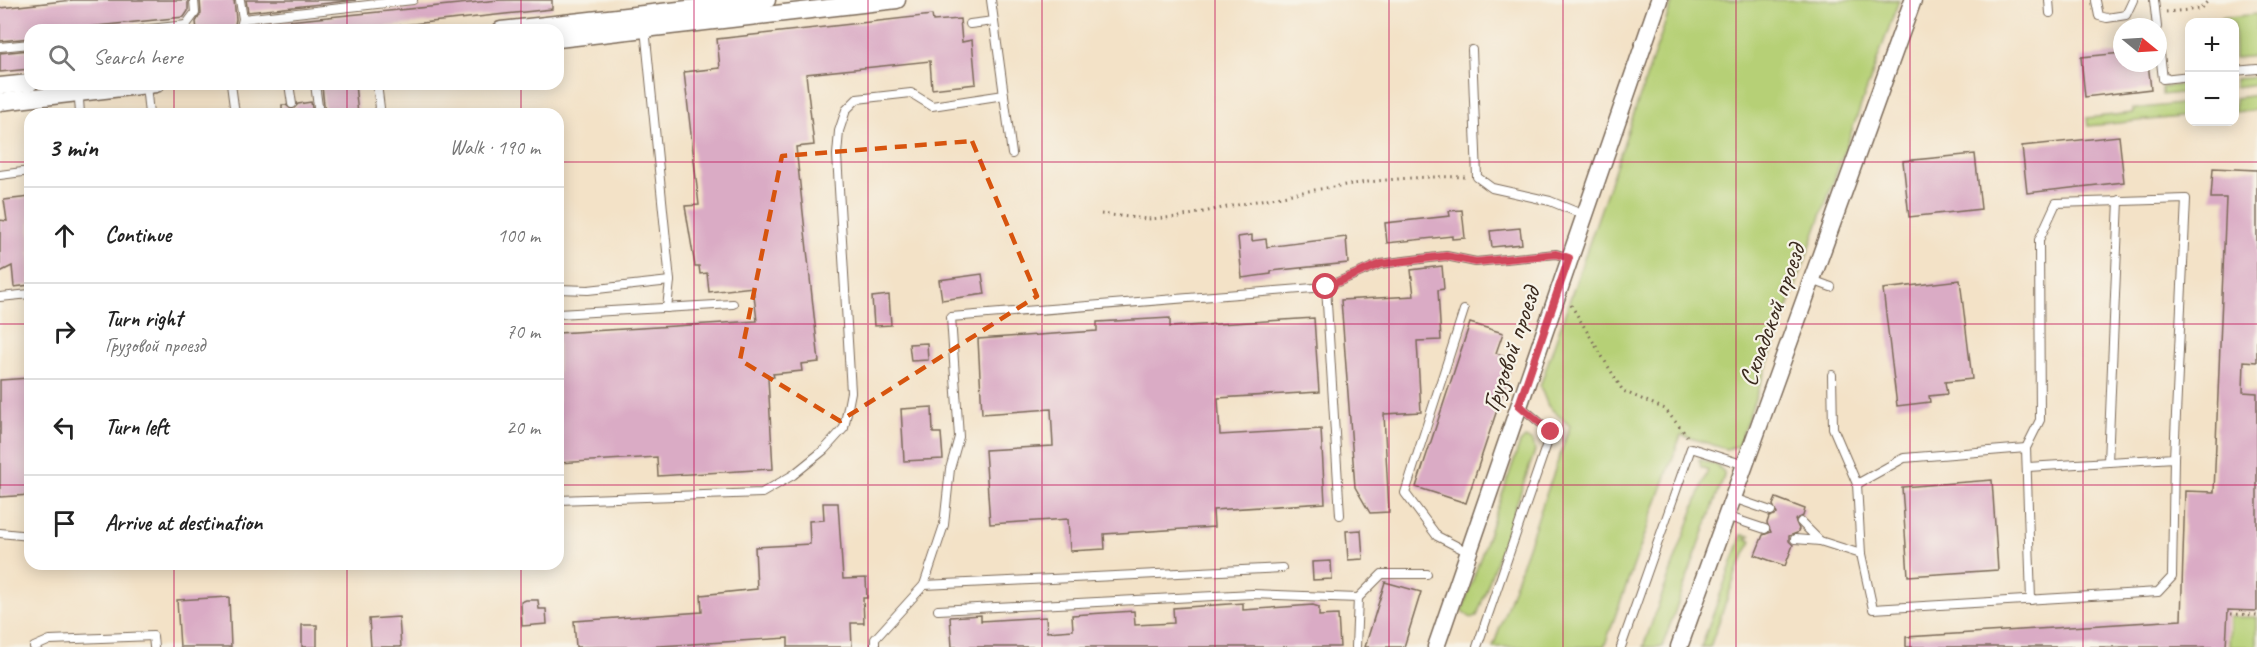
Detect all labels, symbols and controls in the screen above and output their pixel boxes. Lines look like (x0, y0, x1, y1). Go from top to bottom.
north arrow (2113, 18, 2167, 72)
map controls (2185, 18, 2239, 126)
button: + (2185, 18, 2239, 72)
search box (24, 24, 564, 90)
icon: search (45, 41, 78, 74)
text: Search here (93, 43, 183, 71)
button: − (2185, 72, 2239, 126)
text: 3 min (48, 131, 98, 164)
text: Walk · 190 m (450, 135, 540, 160)
icon: ahead (48, 219, 81, 252)
text: Continue (105, 221, 171, 249)
text: 100 m (497, 223, 540, 248)
street label: Складской проезд (1731, 237, 1814, 391)
route start (1312, 273, 1338, 299)
street label: Грузовой проезд (1474, 279, 1549, 416)
text: Turn right (105, 305, 182, 333)
icon: right (48, 315, 81, 348)
text: 70 m (506, 319, 540, 344)
text: Грузовой проезд (105, 333, 205, 358)
icon: left (48, 411, 81, 444)
text: Turn left (105, 413, 169, 441)
text: 20 m (506, 415, 540, 440)
route end (1537, 418, 1563, 444)
icon: arrive (48, 507, 81, 540)
text: Arrive at destination (105, 509, 262, 537)

